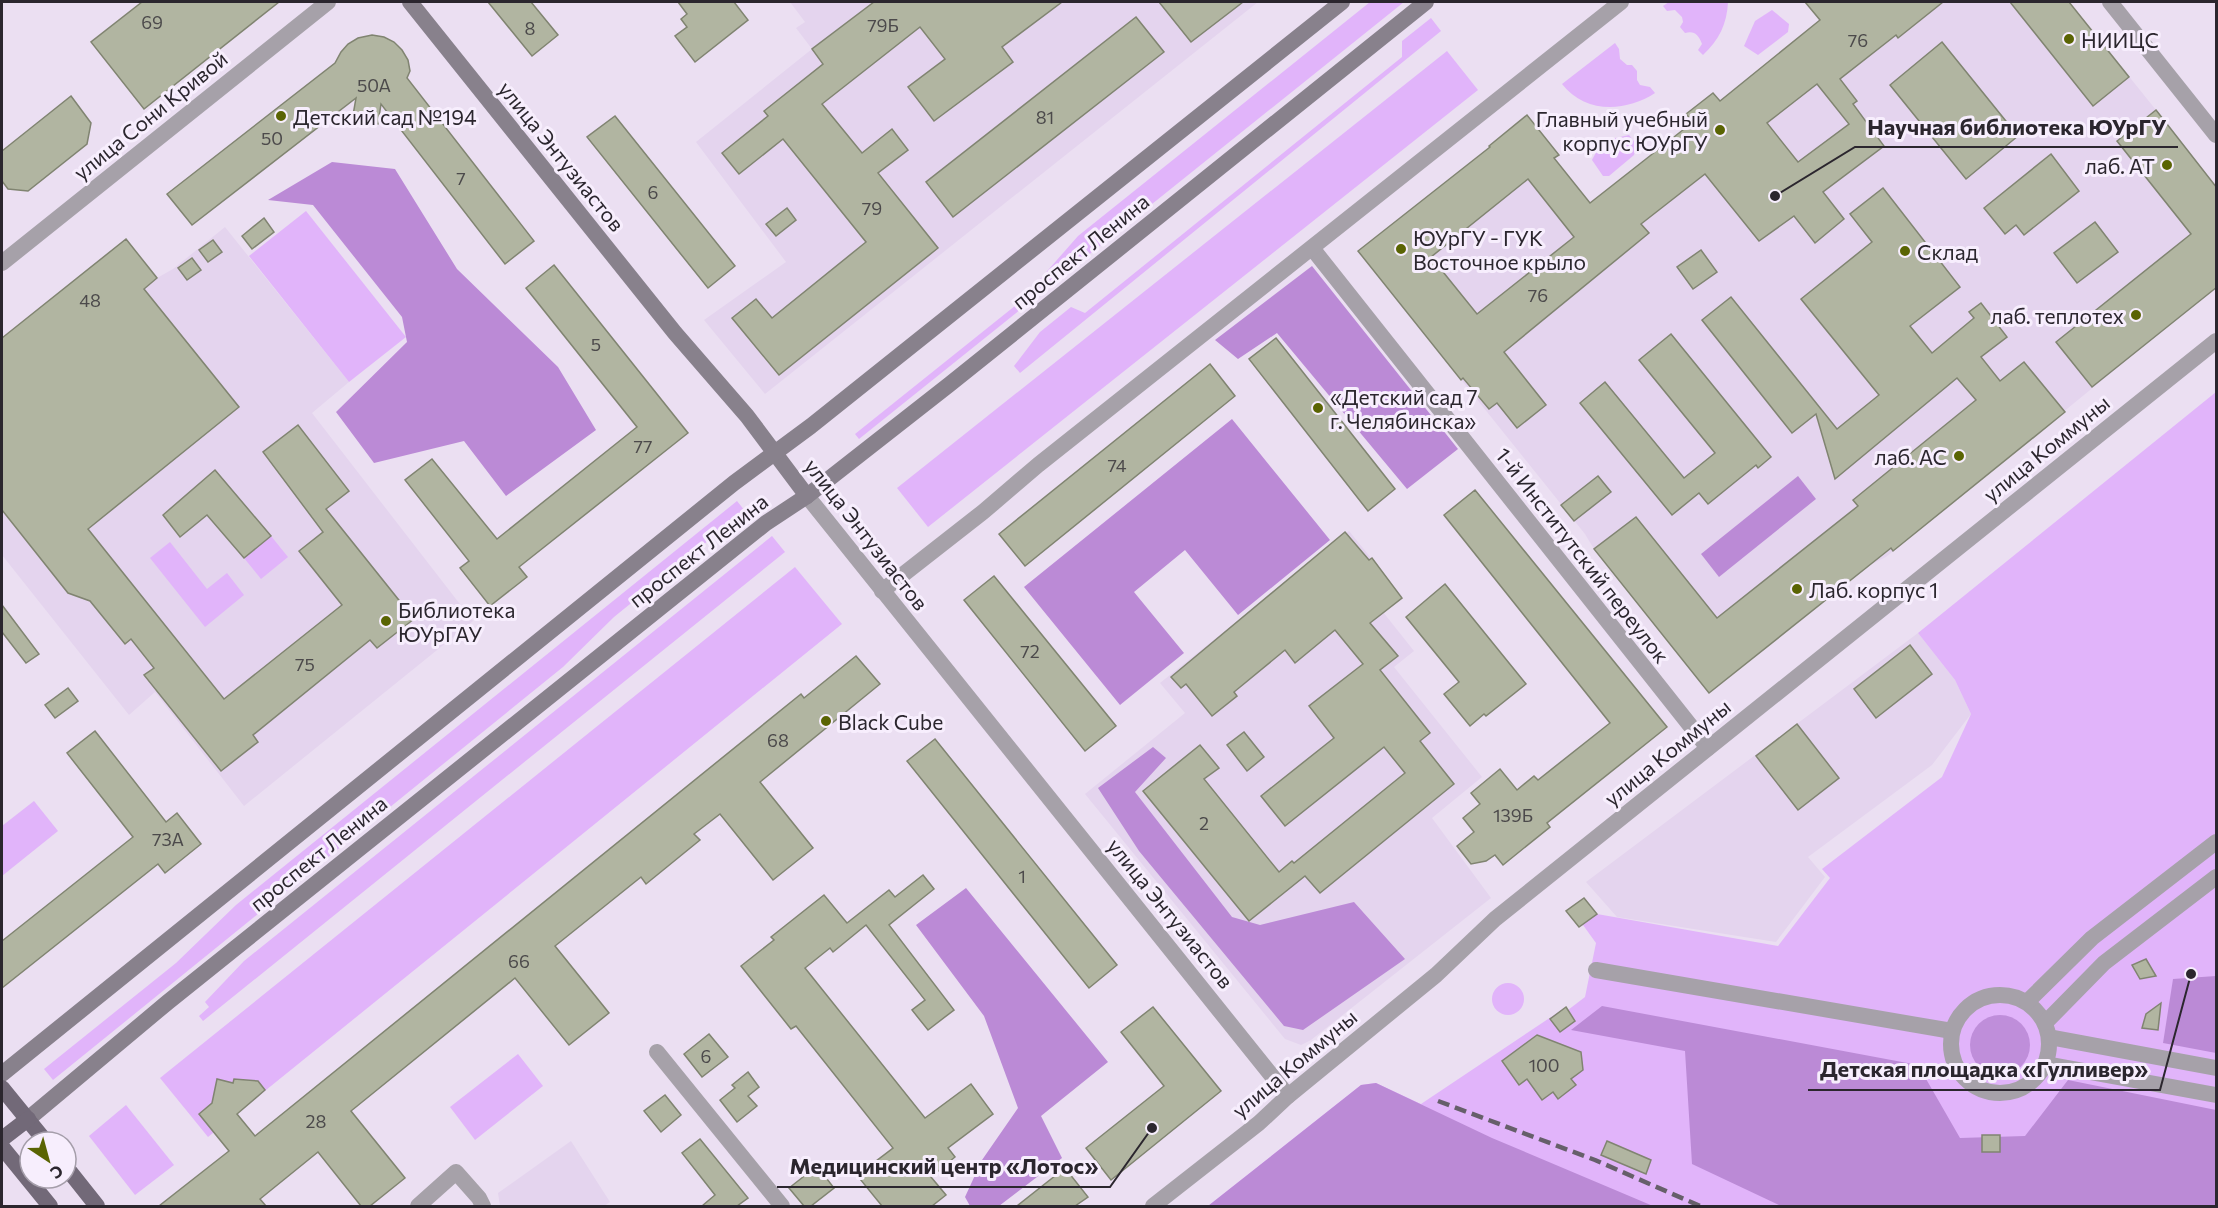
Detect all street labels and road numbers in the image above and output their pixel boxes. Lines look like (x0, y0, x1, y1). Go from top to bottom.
street label: улица Сони Кривой (68, 45, 232, 185)
street label: улица Энтузиастов (494, 76, 630, 236)
street label: проспект Ленина (1006, 188, 1154, 314)
street label: улица Коммуны (1978, 389, 2114, 507)
street label: 1-й Институтский переулок (1491, 442, 1675, 668)
street label: улица Энтузиастов (800, 453, 934, 615)
street label: проспект Ленина (624, 488, 772, 612)
street label: улица Коммуны (1599, 693, 1735, 811)
street label: проспект Ленина (244, 790, 392, 916)
street label: улица Энтузиастов (1103, 833, 1239, 993)
street label: улица Коммуны (1227, 1004, 1361, 1122)

